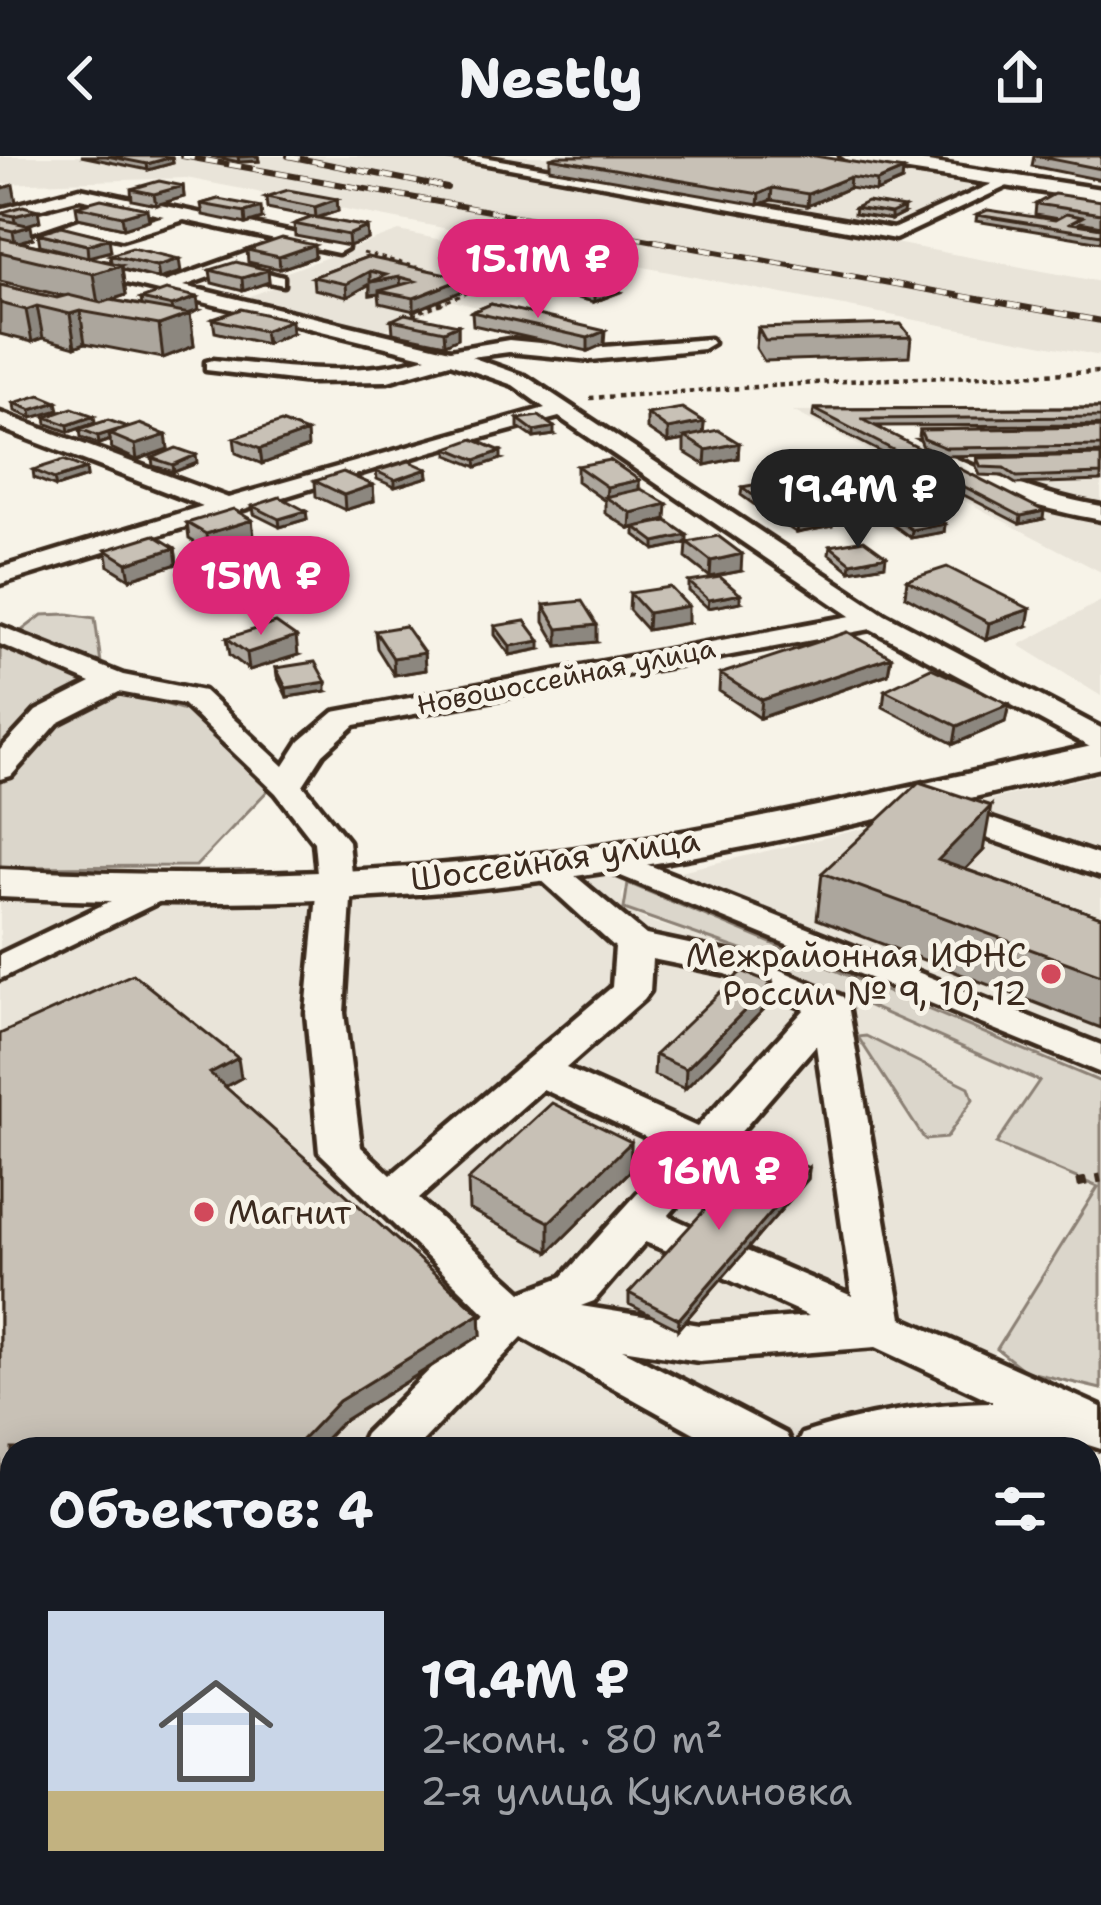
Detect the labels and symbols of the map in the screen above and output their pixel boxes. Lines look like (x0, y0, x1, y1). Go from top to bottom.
pin: 15.1M ₽ (427, 219, 649, 321)
pin: 19.4M ₽ (747, 449, 969, 551)
pin: 15M ₽ (177, 536, 345, 638)
street label: Новошоссейная улица (413, 629, 719, 724)
street label: Шоссейная улица (407, 817, 703, 902)
place label: Межрайонная ИФНС России № 9, 10, 12 (686, 933, 1027, 1016)
marker: Межрайонная ИФНС России № 9, 10, 12 (1038, 961, 1064, 987)
pin: 16M ₽ (635, 1131, 803, 1233)
place label: Магнит (228, 1190, 351, 1235)
marker: Магнит (191, 1199, 217, 1225)

